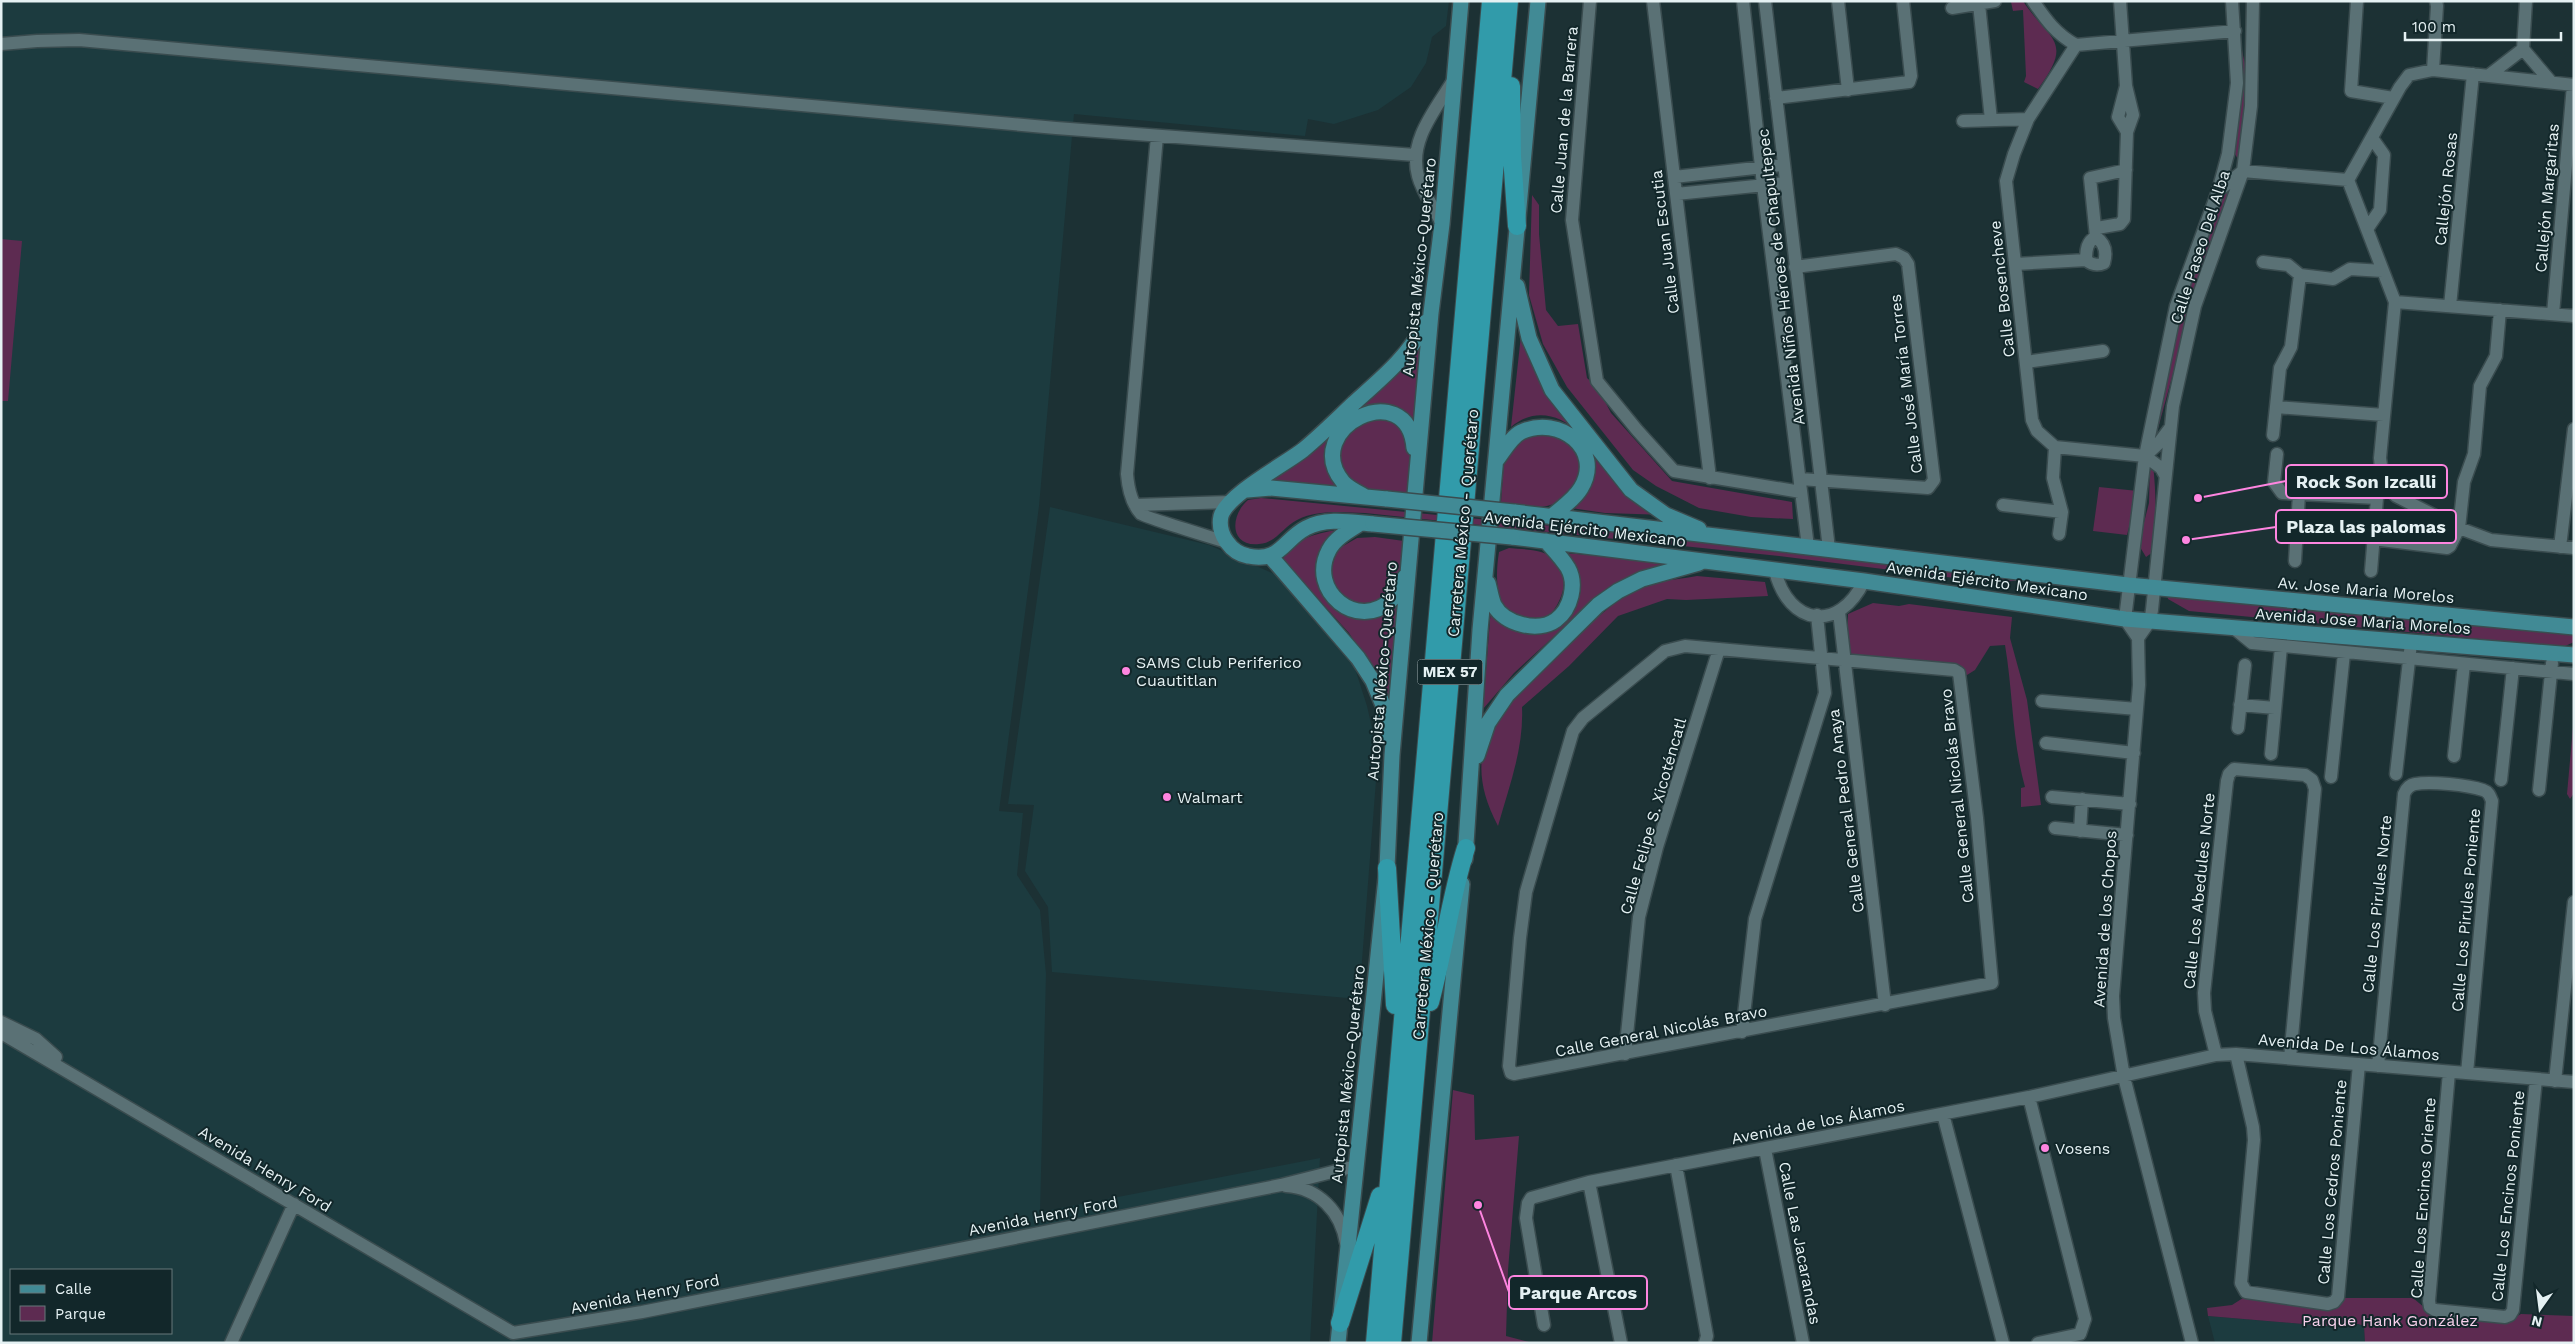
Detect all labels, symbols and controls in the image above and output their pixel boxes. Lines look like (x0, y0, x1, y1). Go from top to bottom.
scale bar (2405, 10, 2561, 42)
text: 100 m (2412, 18, 2456, 36)
street label: Calle Juan de la Barrera (1546, 26, 1582, 214)
street label: Callejón Margaritas (2531, 123, 2563, 273)
street label: Avenida Niños Héroes de Chapultepec (1753, 128, 1809, 426)
street label: Callejón Rosas (2431, 131, 2461, 247)
street label: Autopista México-Querétaro (1398, 157, 1440, 377)
street label: Calle Paseo Del Alba (2166, 168, 2234, 326)
street label: Calle Juan Escutia (1647, 169, 1683, 315)
street label: Calle Bosencheve (1985, 220, 2019, 358)
street label: Calle José María Torres (1886, 293, 1926, 475)
street label: Carretera México - Querétaro (1444, 408, 1482, 638)
callout: Rock Son Izcalli (2286, 465, 2447, 498)
text: Rock Son Izcalli (2296, 471, 2436, 492)
street label: Avenida Ejército Mexicano (1483, 507, 1687, 551)
callout: Plaza las palomas (2276, 510, 2456, 543)
text: Plaza las palomas (2286, 516, 2446, 537)
street label: Avenida Ejército Mexicano (1885, 557, 2089, 605)
street label: Autopista México-Querétaro (1363, 561, 1401, 781)
street label: Av. Jose Maria Morelos (2277, 573, 2455, 607)
street label: Avenida Jose Maria Morelos (2254, 604, 2472, 638)
place label: SAMS Club Periferico Cuautitlan (1136, 653, 1302, 690)
road number: MEX 57 (1418, 660, 1482, 684)
marker: SAMS Club Periferico Cuautitlan (1120, 665, 1132, 677)
street label: Calle General Nicolás Bravo (1936, 688, 1978, 904)
street label: Calle General Pedro Anaya (1824, 708, 1868, 914)
street label: Calle Felipe S. Xicoténcatl (1616, 715, 1690, 917)
place label: Walmart (1177, 788, 1243, 807)
marker: Walmart (1161, 791, 1173, 803)
street label: Calle Los Abedules Norte (2179, 792, 2219, 990)
street label: Calle Los Pirules Poniente (2448, 808, 2484, 1012)
street label: Carretera México - Querétaro (1409, 811, 1447, 1041)
street label: Calle Los Pirules Norte (2358, 814, 2396, 994)
street label: Avenida de los Chopos (2089, 830, 2121, 1008)
street label: Autopista México-Querétaro (1327, 964, 1369, 1184)
street label: Calle General Nicolás Bravo (1553, 1001, 1769, 1061)
street label: Avenida De Los Álamos (2257, 1030, 2441, 1064)
street label: Calle Los Cedros Poniente (2314, 1079, 2350, 1285)
street label: Calle Los Encinos Poniente (2487, 1089, 2529, 1303)
street label: Avenida de los Álamos (1730, 1096, 1906, 1148)
street label: Calle Los Encinos Oriente (2406, 1097, 2440, 1299)
street label: Avenida Henry Ford (195, 1122, 335, 1216)
place label: Vosens (2055, 1139, 2110, 1158)
marker: Vosens (2039, 1142, 2051, 1154)
street label: Calle Las Jacarandas (1775, 1160, 1825, 1326)
street label: Avenida Henry Ford (967, 1192, 1119, 1240)
legend (10, 1269, 172, 1334)
street label: Avenida Henry Ford (569, 1270, 721, 1318)
callout: Parque Arcos (1509, 1276, 1647, 1309)
text: Calle (55, 1280, 92, 1298)
text: Parque Arcos (1519, 1282, 1637, 1303)
north arrow (2515, 1284, 2565, 1334)
text: Parque (55, 1305, 106, 1323)
park label: Parque Hank González (2302, 1311, 2478, 1330)
text: N (2530, 1313, 2544, 1331)

